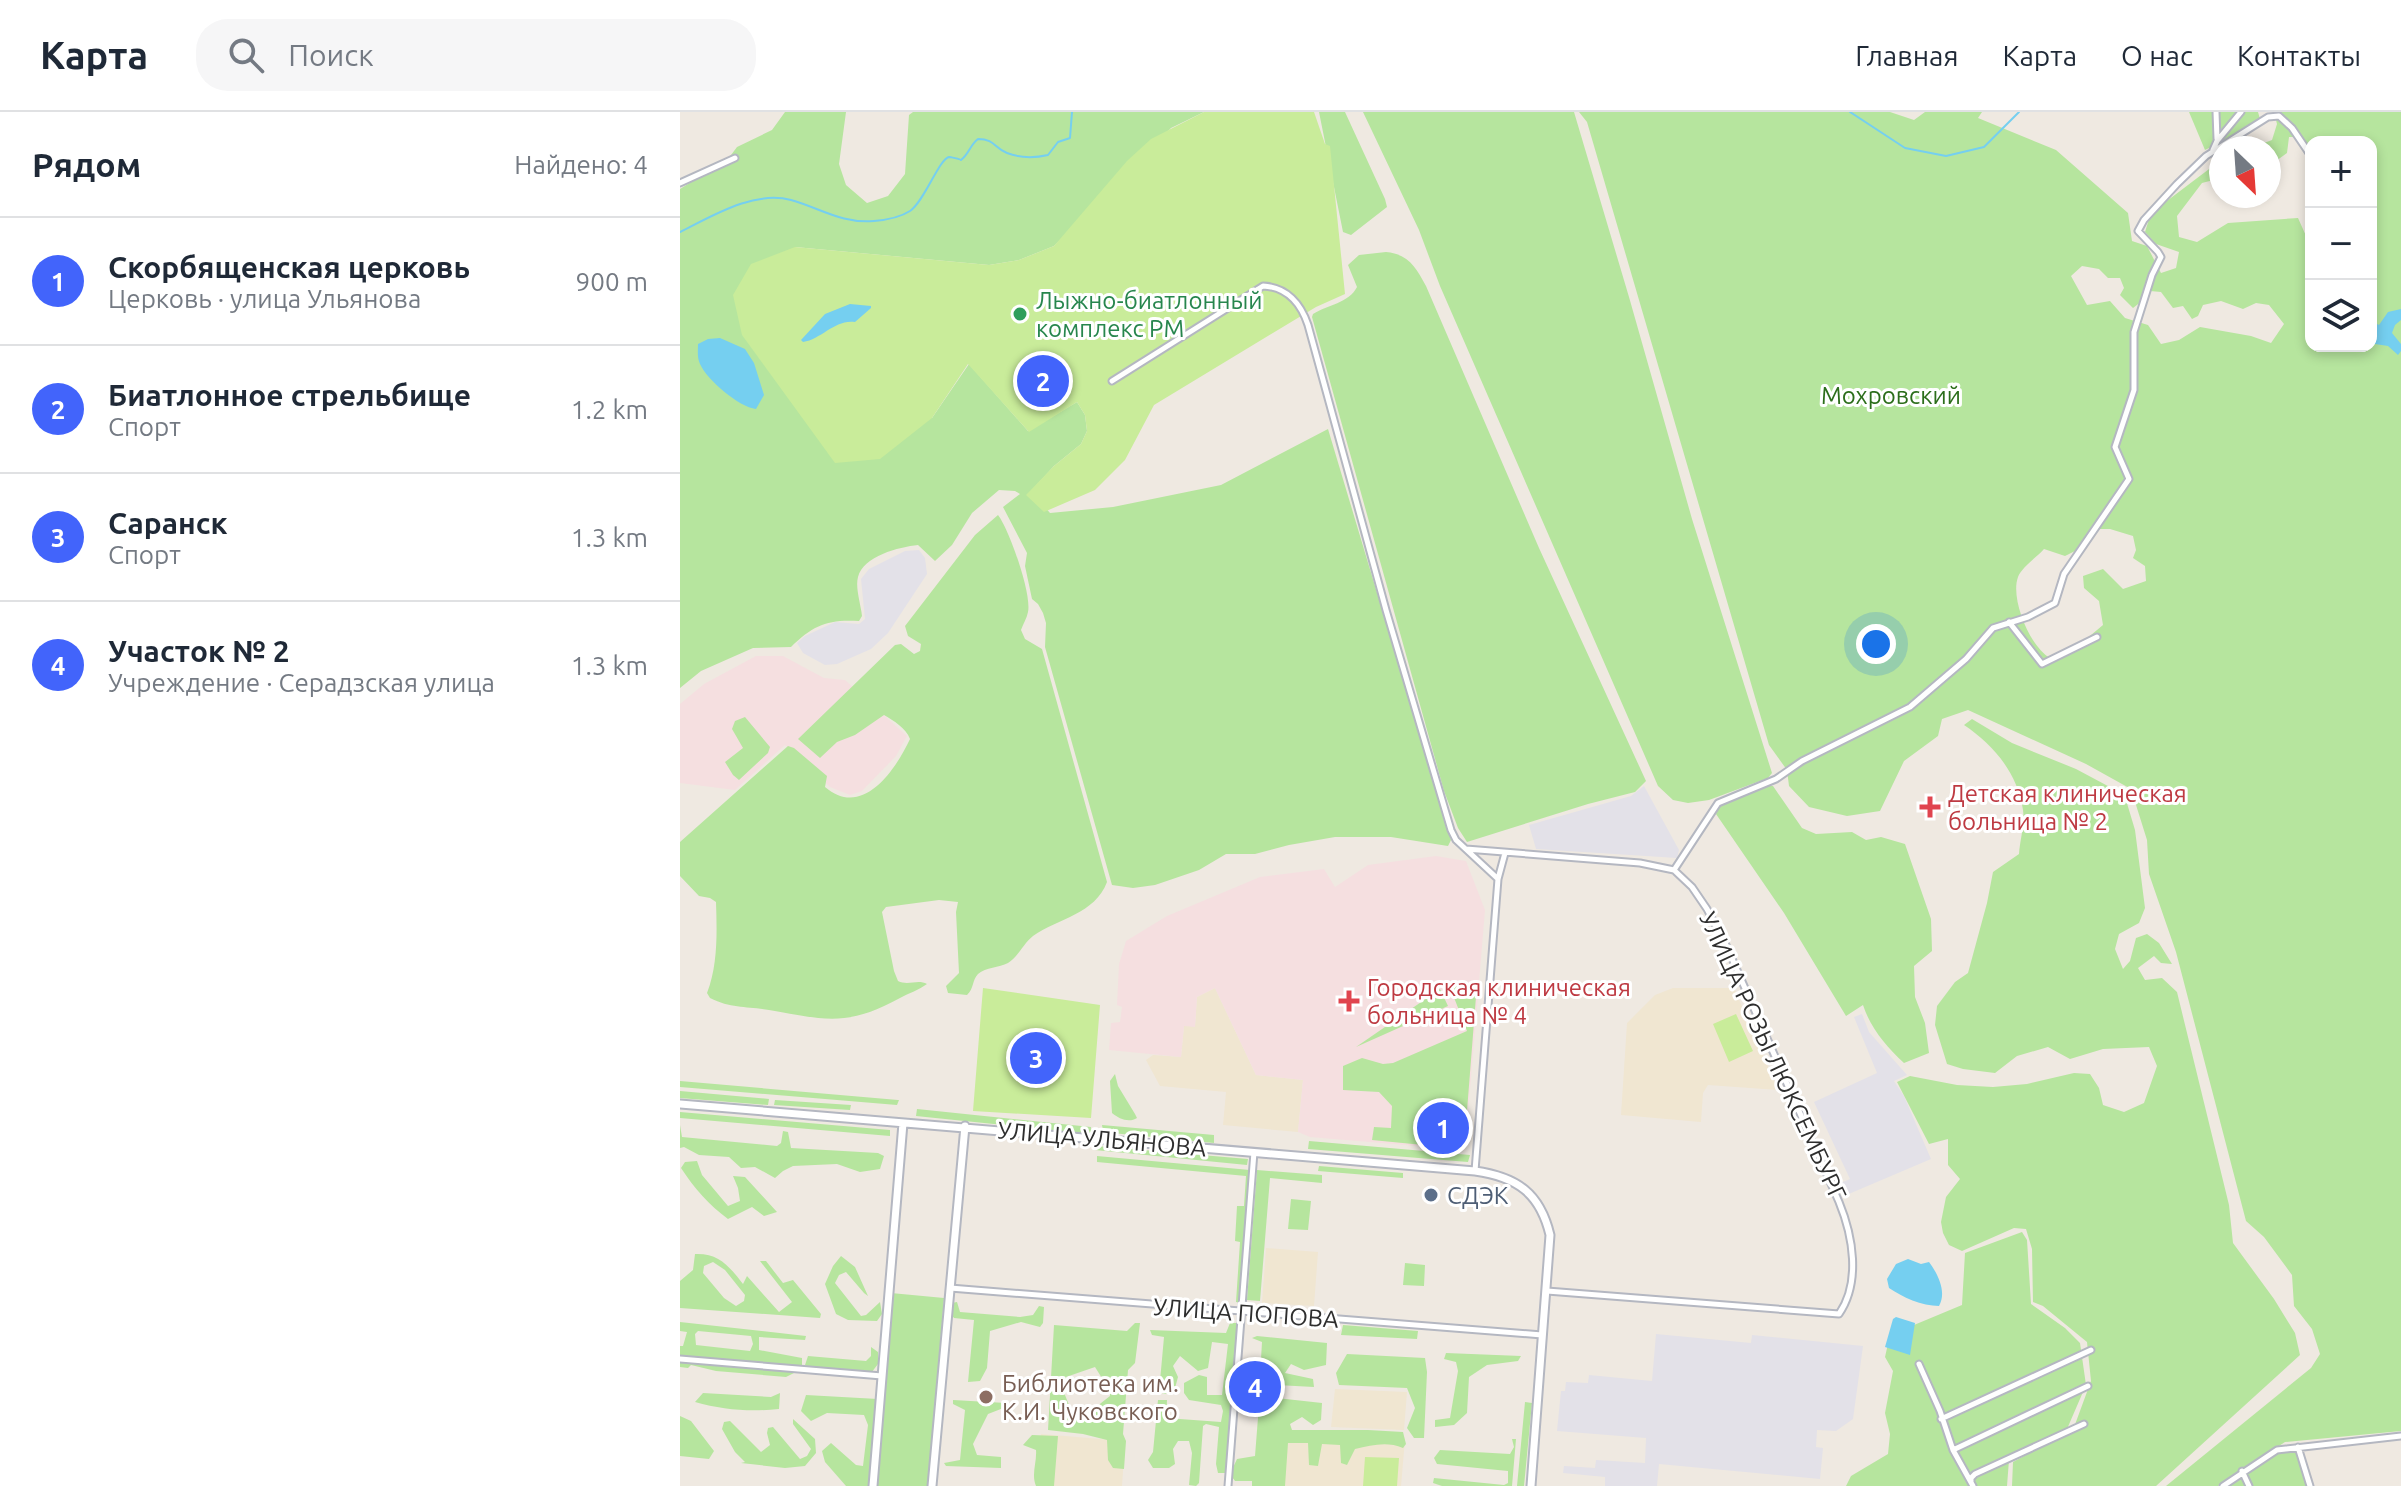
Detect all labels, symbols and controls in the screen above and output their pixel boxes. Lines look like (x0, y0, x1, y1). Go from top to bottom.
search box (196, 19, 756, 91)
icon: search (224, 33, 268, 77)
text: Карта (40, 34, 148, 76)
text: Поиск (288, 38, 374, 72)
text: Главная (1855, 40, 1958, 71)
text: Карта (2002, 40, 2077, 71)
text: О нас (2121, 40, 2193, 71)
text: Контакты (2237, 40, 2361, 71)
north arrow (2209, 136, 2281, 208)
map controls (2305, 136, 2377, 352)
button: + (2305, 136, 2377, 208)
text: Рядом (32, 145, 141, 183)
text: Найдено: 4 (514, 150, 648, 179)
button: − (2305, 208, 2377, 280)
text: Скорбященская церковь (108, 250, 470, 284)
text: 1 (51, 267, 65, 296)
text: 900 m (576, 267, 648, 296)
button: layers (2305, 280, 2377, 352)
text: Церковь · улица Ульянова (108, 284, 421, 313)
place label: Лыжно-биатлонный комплекс РМ (1036, 287, 1263, 342)
marker: Лыжно-биатлонный комплекс РМ (1011, 305, 1029, 323)
pin: 2 (1017, 351, 1069, 411)
text: Биатлонное стрельбище (108, 378, 471, 412)
park label: Мохровский (1821, 382, 1961, 409)
text: 2 (51, 395, 65, 424)
text: 1.2 km (571, 395, 648, 424)
text: Спорт (108, 412, 181, 441)
text: Саранск (108, 506, 227, 540)
text: 3 (51, 523, 65, 552)
text: 1.3 km (571, 523, 648, 552)
text: Спорт (108, 540, 181, 569)
your location (1856, 624, 1896, 664)
text: Участок № 2 (108, 634, 290, 668)
text: 4 (51, 651, 65, 680)
text: 1.3 km (571, 651, 648, 680)
text: Учреждение · Серадзская улица (108, 668, 495, 697)
place label: Детская клиническая больница № 2 (1948, 780, 2187, 835)
marker: Детская клиническая больница № 2 (1919, 796, 1941, 818)
street label: УЛИЦА РОЗЫ ЛЮКСЕМБУРГ (1694, 908, 1852, 1204)
place label: Городская клиническая больница № 4 (1367, 974, 1631, 1029)
marker: Городская клиническая больница № 4 (1338, 990, 1360, 1012)
pin: 3 (1010, 1028, 1062, 1088)
pin: 1 (1417, 1098, 1469, 1158)
street label: УЛИЦА УЛЬЯНОВА (997, 1116, 1208, 1162)
place label: СДЭК (1447, 1182, 1509, 1209)
marker: СДЭК (1422, 1186, 1440, 1204)
street label: УЛИЦА ПОПОВА (1152, 1293, 1340, 1333)
pin: 4 (1229, 1357, 1281, 1417)
place label: Библиотека им. К.И. Чуковского (1002, 1370, 1179, 1425)
marker: Библиотека им. К.И. Чуковского (977, 1388, 995, 1406)

